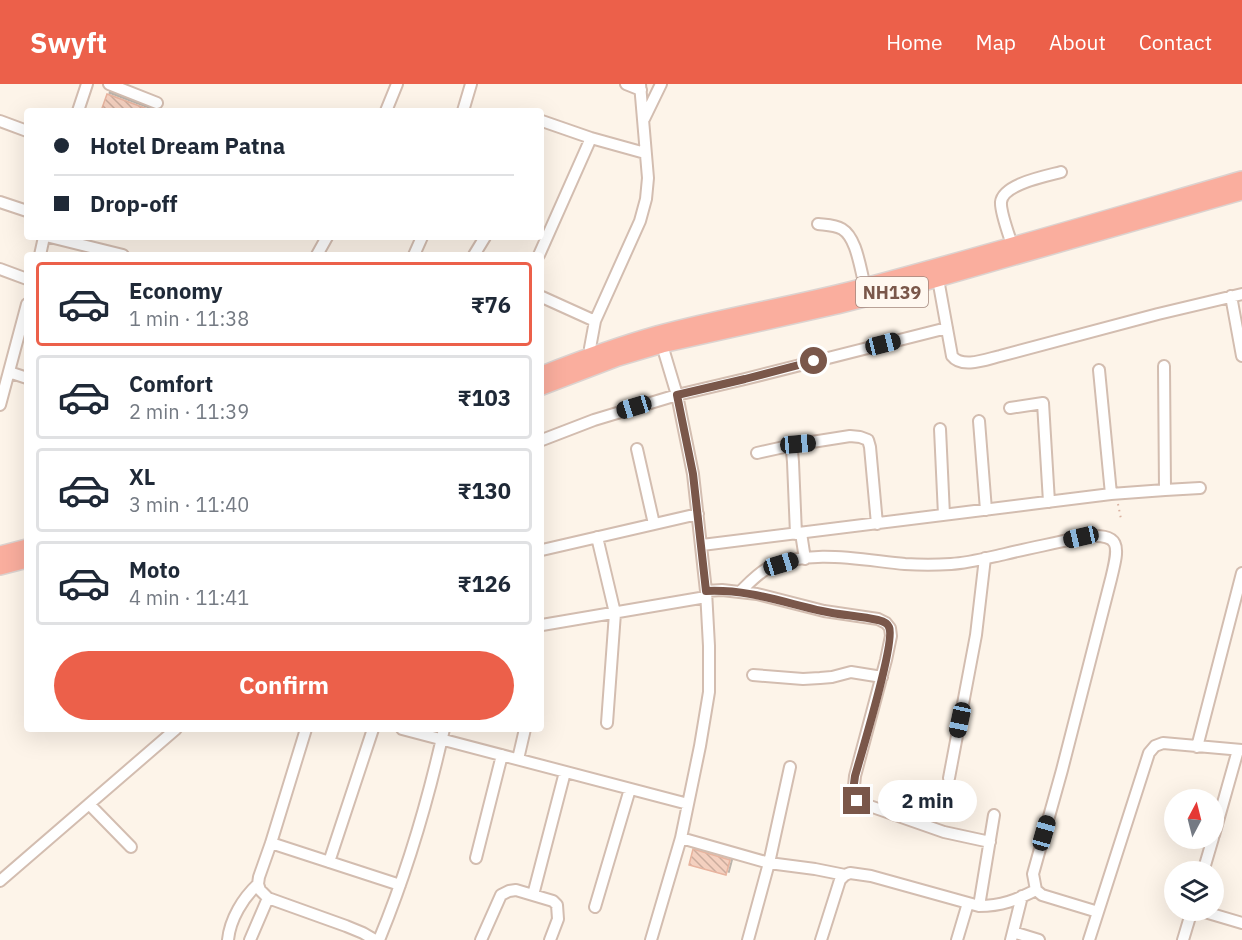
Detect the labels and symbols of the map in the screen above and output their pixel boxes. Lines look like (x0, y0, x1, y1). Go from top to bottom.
road number: NH139 (856, 277, 928, 307)
car (863, 331, 903, 357)
route start (800, 347, 827, 374)
car (614, 393, 654, 421)
car (779, 433, 817, 455)
car (1061, 524, 1101, 550)
car (761, 550, 801, 578)
car (947, 701, 973, 739)
callout: 2 min (878, 780, 977, 822)
route end (843, 787, 870, 814)
north arrow (1164, 789, 1224, 849)
car (1030, 813, 1058, 853)

